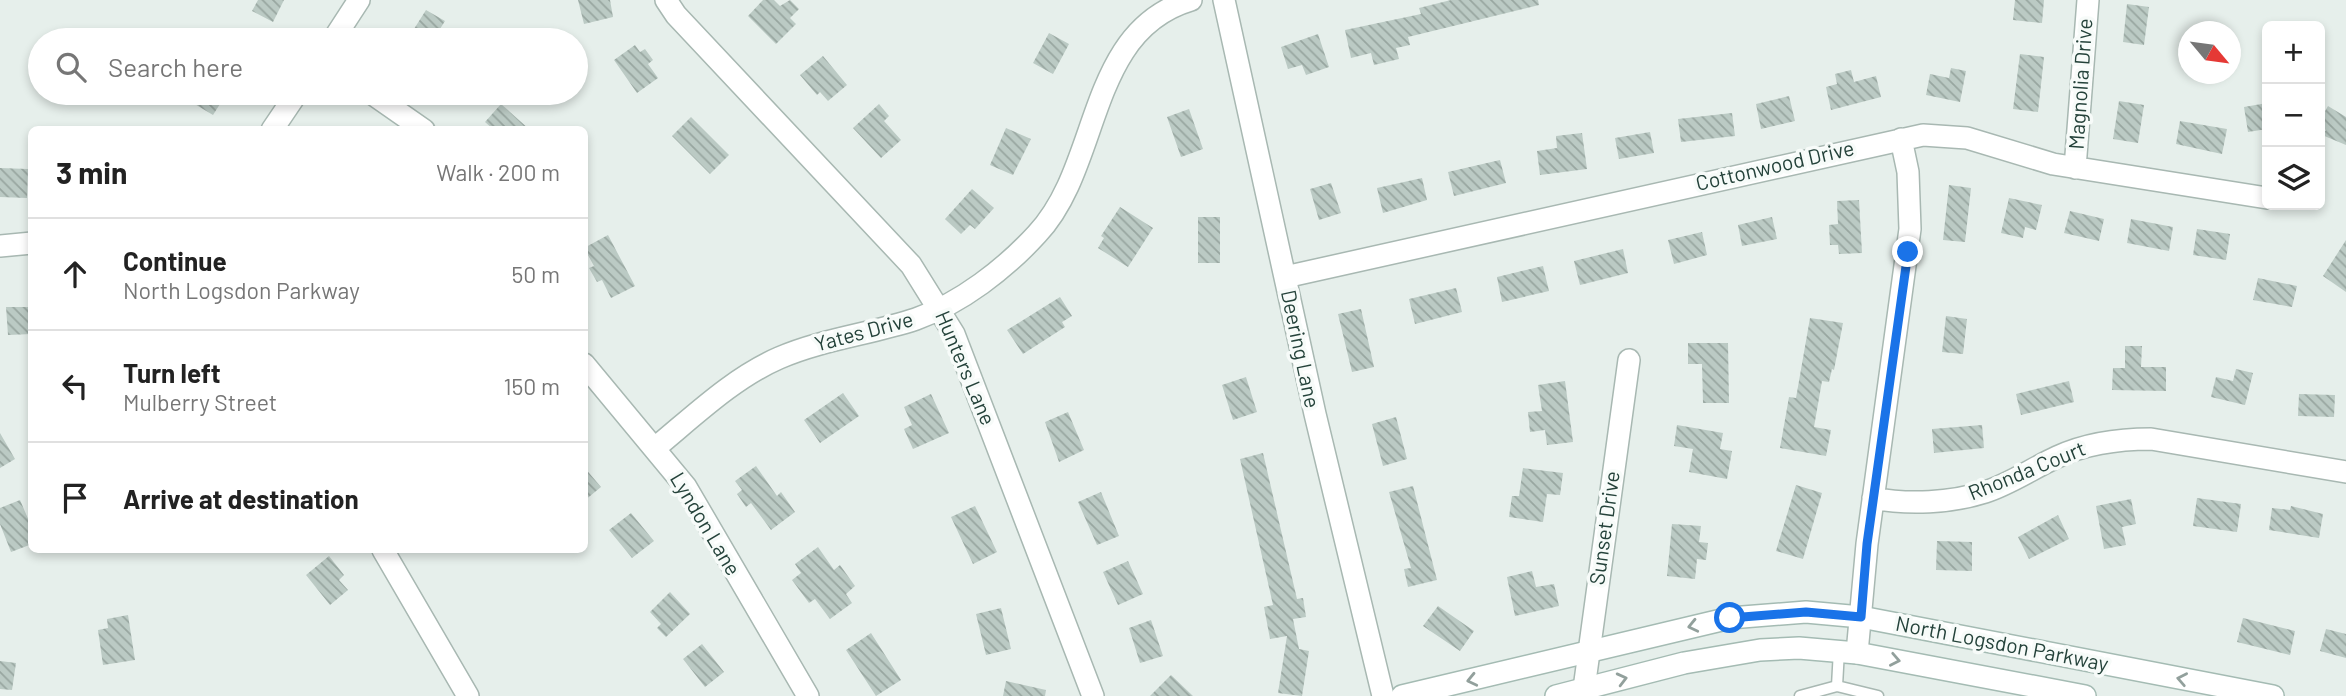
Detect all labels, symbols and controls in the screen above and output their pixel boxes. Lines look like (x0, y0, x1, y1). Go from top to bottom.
street label: Magnolia Drive (2062, 17, 2097, 150)
north arrow (2178, 21, 2241, 84)
map controls (2262, 21, 2325, 210)
button: + (2262, 21, 2325, 84)
search box (28, 28, 588, 105)
icon: search (52, 48, 90, 86)
text: Search here (108, 51, 243, 82)
button: − (2262, 84, 2325, 147)
street label: Cottonwood Drive (1693, 134, 1856, 195)
button: layers (2262, 147, 2325, 210)
text: 3 min (56, 154, 127, 190)
text: Walk · 200 m (436, 158, 560, 186)
route end (1892, 236, 1923, 267)
text: Continue (123, 245, 227, 276)
icon: ahead (56, 255, 94, 293)
text: 50 m (512, 260, 560, 288)
text: North Logsdon Parkway (123, 276, 360, 304)
street label: Deering Lane (1277, 287, 1326, 410)
street label: Yates Drive (812, 305, 916, 356)
street label: Hunters Lane (931, 306, 1002, 428)
text: Turn left (123, 357, 221, 388)
icon: left (56, 367, 94, 405)
text: 150 m (504, 372, 560, 400)
text: Mulberry Street (123, 388, 277, 416)
street label: Rhonda Court (1964, 435, 2089, 504)
street label: Lyndon Lane (666, 467, 747, 579)
street label: Sunset Drive (1583, 469, 1624, 586)
icon: arrive (56, 479, 94, 517)
text: Arrive at destination (123, 483, 359, 514)
route start (1714, 602, 1745, 633)
street label: North Logsdon Parkway (1894, 610, 2111, 675)
one-way arrow (1687, 618, 1699, 633)
one-way arrow (1889, 652, 1901, 667)
one-way arrow (1466, 672, 1478, 686)
one-way arrow (2176, 672, 2188, 687)
one-way arrow (1616, 673, 1628, 687)

